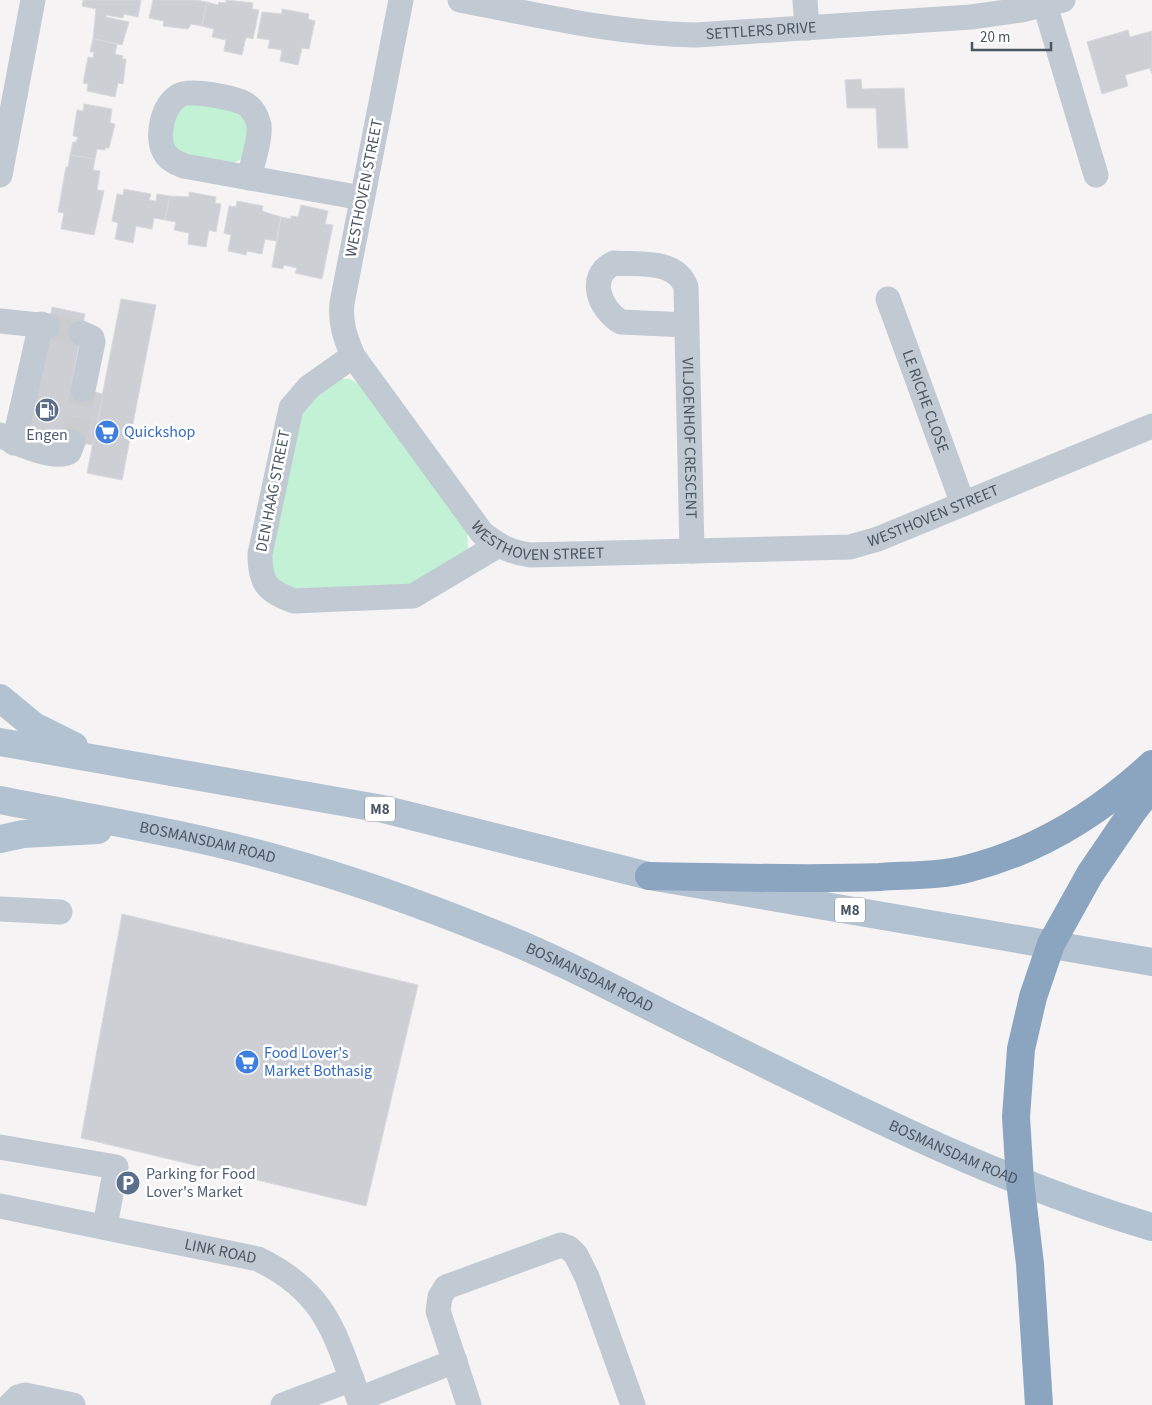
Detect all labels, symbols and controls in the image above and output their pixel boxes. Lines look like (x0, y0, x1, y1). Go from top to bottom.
street label: SETTLERS DRIVE (705, 16, 817, 45)
scale bar (972, 20, 1051, 52)
text: 20 m (980, 27, 1010, 48)
street label: WESTHOVEN STREET (340, 117, 388, 259)
street label: LE RICHE CLOSE (897, 347, 954, 456)
street label: VILJOENHOF CRESCENT (677, 357, 702, 519)
fuel station icon: Engen (34, 397, 60, 423)
supermarket icon: Quickshop (94, 419, 120, 445)
place label: Quickshop (124, 421, 196, 443)
place label: Engen (26, 424, 68, 446)
street label: DEN HAAG STREET (250, 428, 296, 554)
street label: WESTHOVEN STREET (865, 479, 1003, 552)
street label: WESTHOVEN STREET (466, 516, 605, 566)
road number: M8 (365, 796, 395, 822)
street label: BOSMANSDAM ROAD (138, 816, 278, 869)
road number: M8 (835, 898, 865, 922)
street label: BOSMANSDAM ROAD (522, 937, 657, 1018)
place label: Food Lover's Market Bothasig (264, 1042, 372, 1082)
supermarket icon: Food Lover's Market Bothasig (234, 1049, 260, 1075)
street label: BOSMANSDAM ROAD (885, 1115, 1022, 1190)
place label: Parking for Food Lover's Market (146, 1163, 256, 1203)
parking icon: Parking for Food Lover's Market (115, 1170, 141, 1196)
street label: LINK ROAD (182, 1233, 258, 1269)

